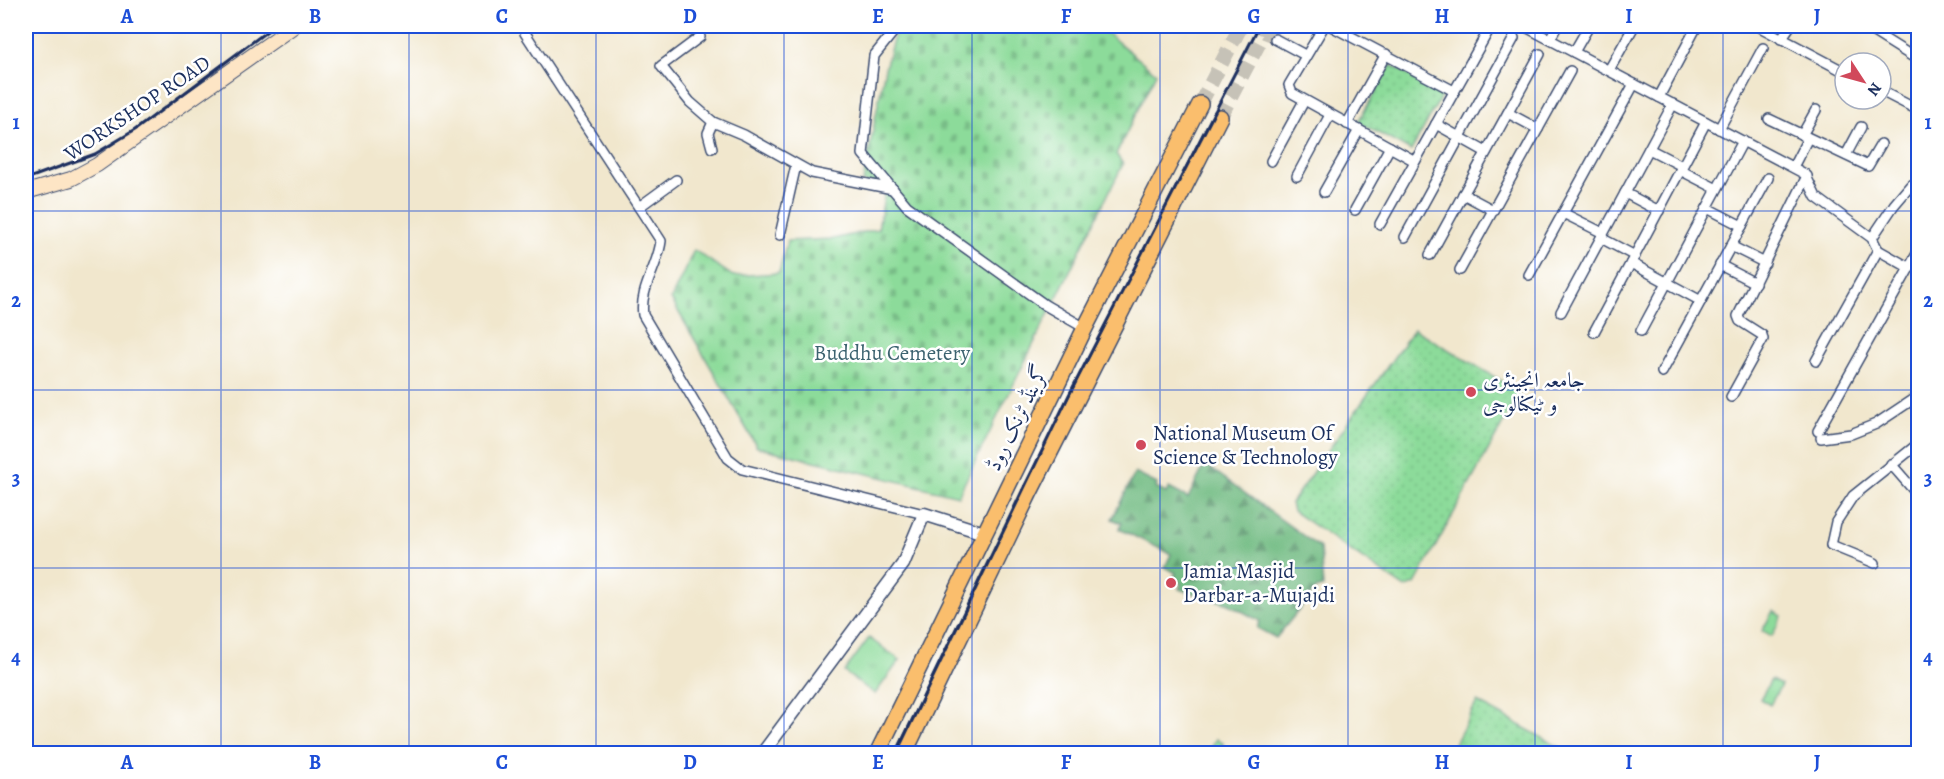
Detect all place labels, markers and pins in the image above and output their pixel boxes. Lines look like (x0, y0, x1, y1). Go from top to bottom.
place label: جامعہ انجینئری و ٹیکنالوجی (1483, 366, 1585, 418)
marker: جامعہ انجینئری و ٹیکنالوجی (1464, 385, 1478, 399)
place label: National Museum Of Science & Technology (1153, 419, 1338, 471)
marker: National Museum Of Science & Technology (1134, 438, 1148, 452)
place label: Jamia Masjid Darbar-a-Mujajdi (1183, 557, 1335, 609)
marker: Jamia Masjid Darbar-a-Mujajdi (1164, 576, 1178, 590)

